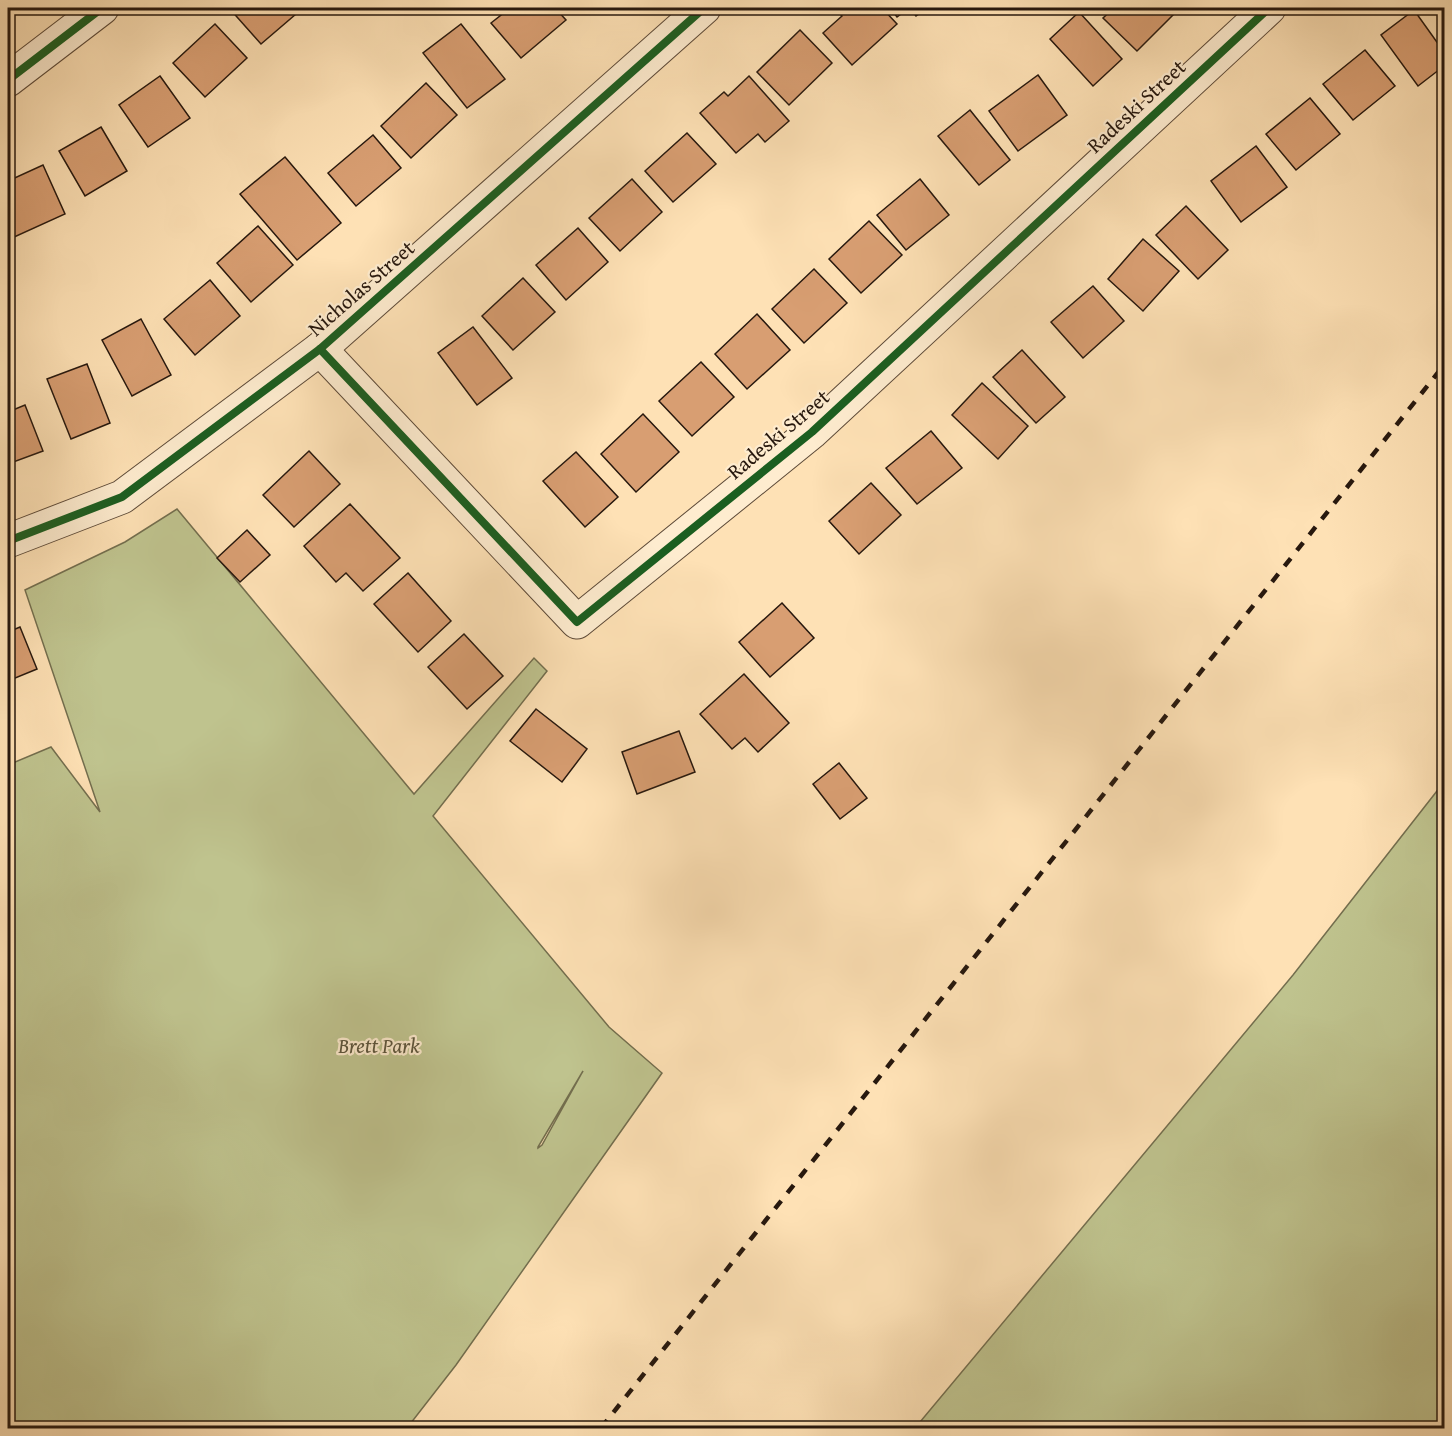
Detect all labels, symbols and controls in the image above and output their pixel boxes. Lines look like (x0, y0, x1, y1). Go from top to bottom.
street label: Radeski Street (1079, 51, 1193, 160)
street label: Nicholas Street (301, 232, 422, 343)
street label: Radeski Street (720, 381, 837, 486)
park label: Brett Park (337, 1030, 420, 1061)

